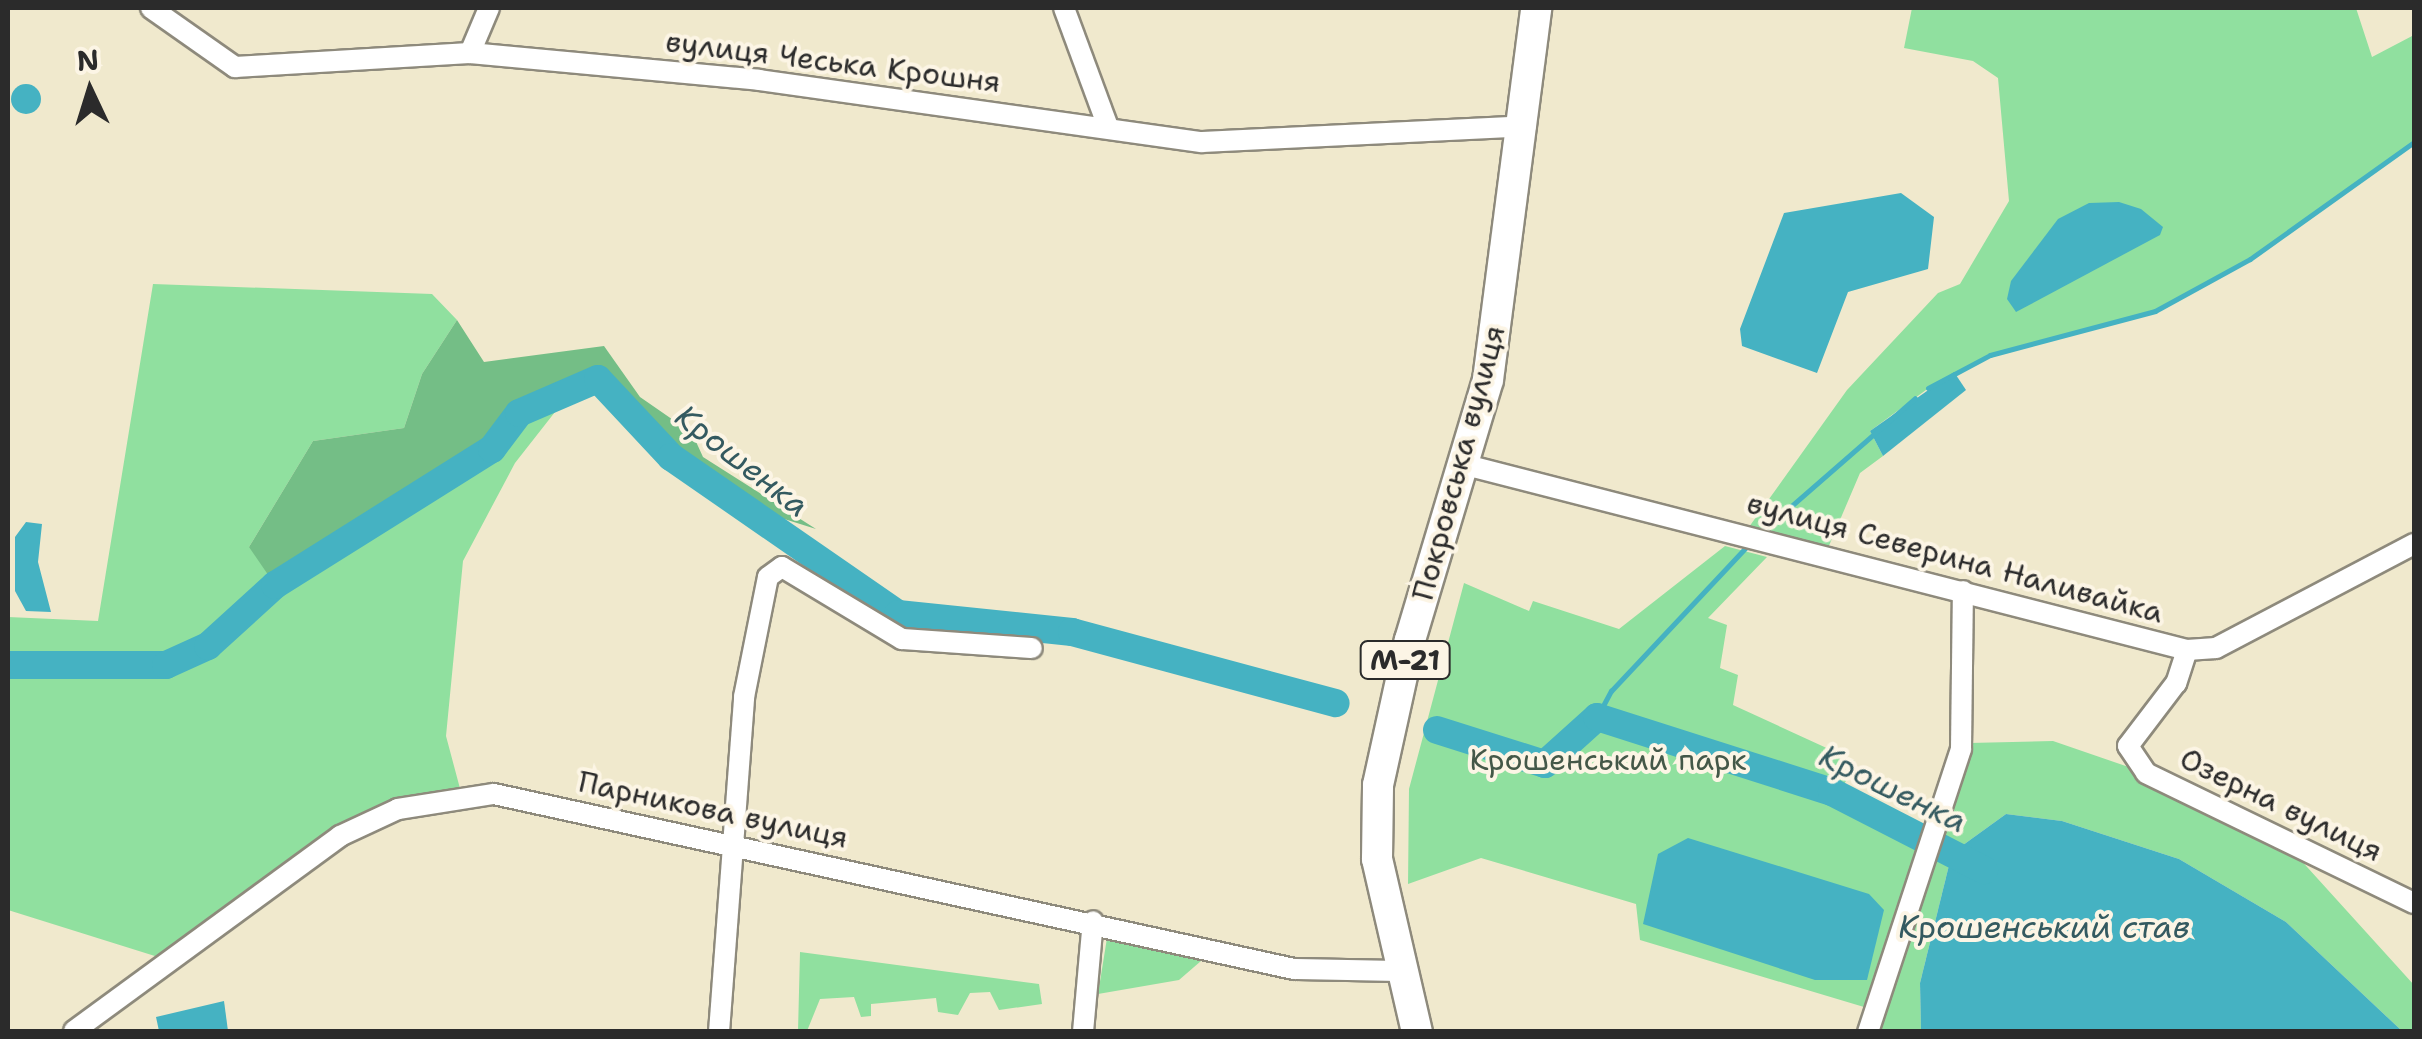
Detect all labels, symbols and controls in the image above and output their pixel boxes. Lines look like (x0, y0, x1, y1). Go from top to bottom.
street label: вулиця Чеська Крошня (663, 24, 1003, 100)
north arrow (40, 40, 140, 140)
text: N (76, 40, 100, 80)
street label: Покровська вулиця (1405, 321, 1513, 605)
water label: Крошенка (667, 397, 817, 525)
street label: вулиця Северина Наливайка (1743, 485, 2167, 631)
road number: М-21 (1358, 637, 1452, 683)
water label: Крошенка (1813, 737, 1973, 841)
street label: Озерна вулиця (2174, 740, 2388, 870)
park label: Крошенський парк (1469, 742, 1747, 778)
street label: Парникова вулиця (575, 764, 851, 856)
water label: Крошенський став (1898, 908, 2190, 946)

